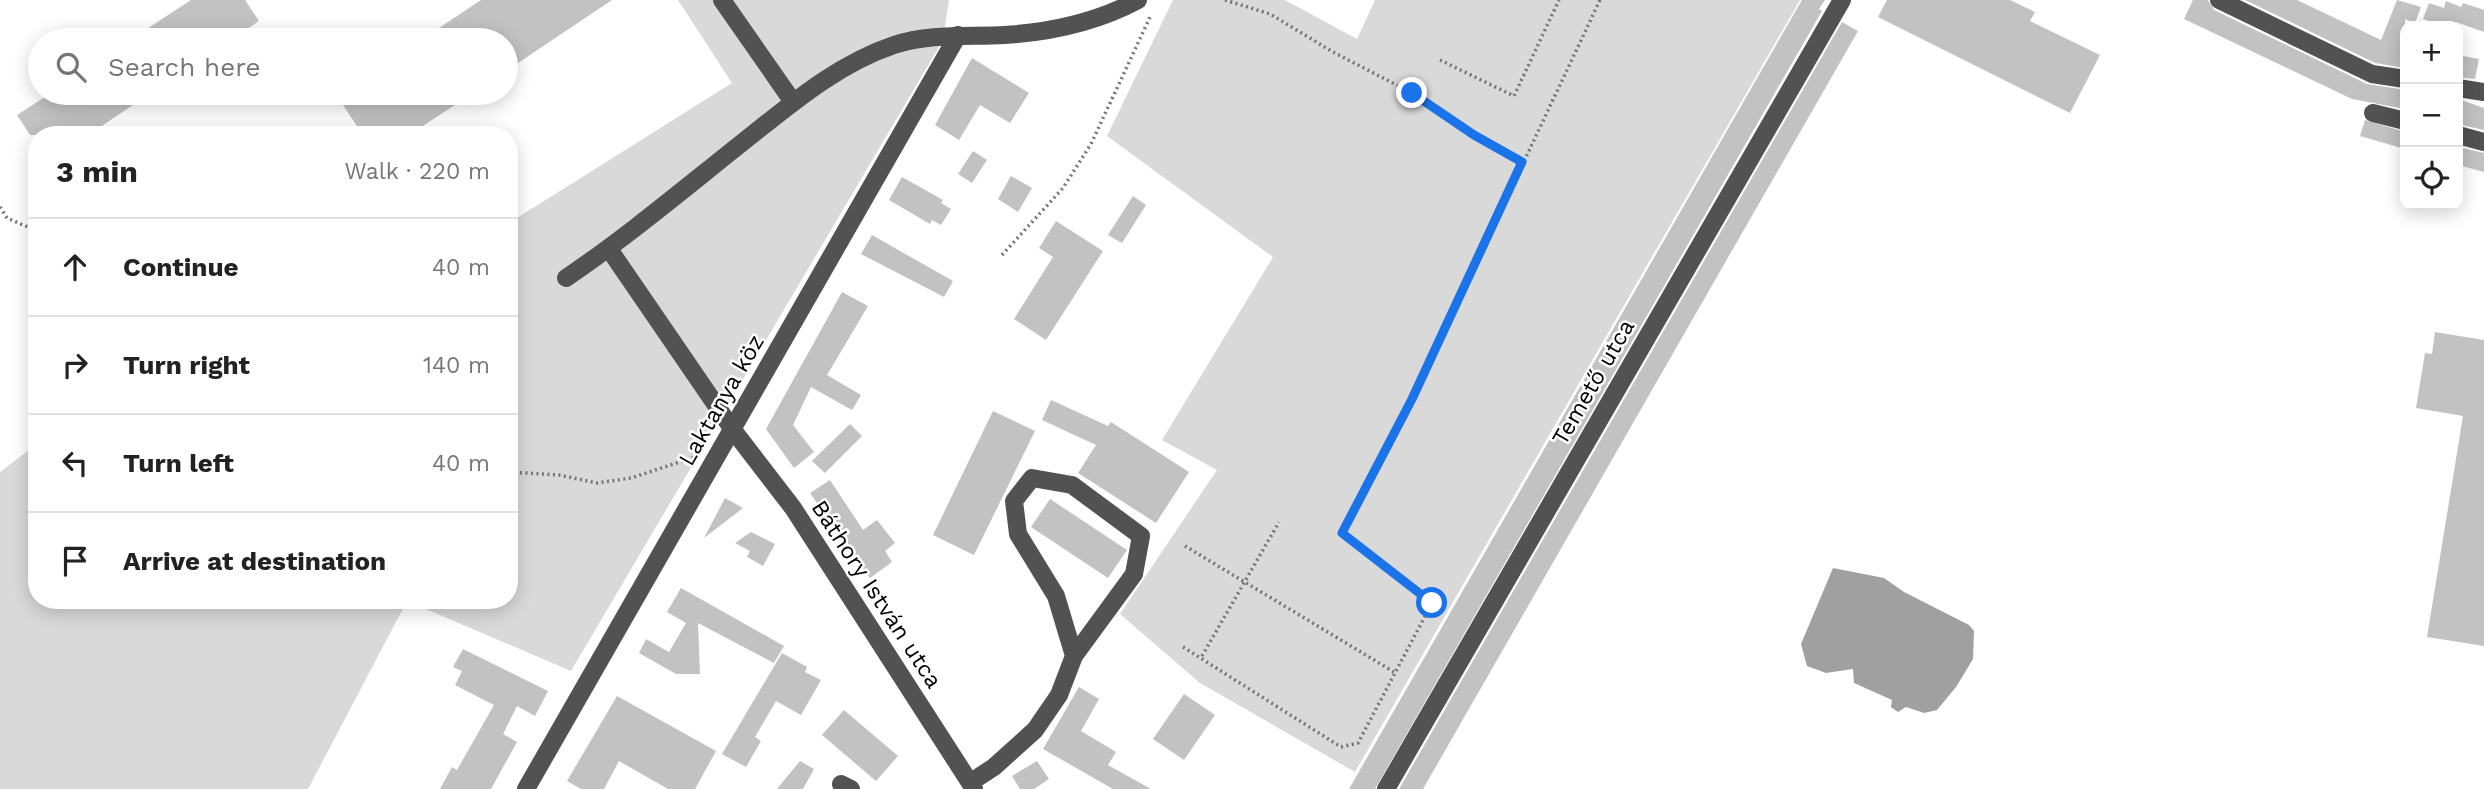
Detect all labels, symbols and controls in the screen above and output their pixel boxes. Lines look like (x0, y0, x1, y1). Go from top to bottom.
map controls (2400, 21, 2463, 210)
button: + (2400, 21, 2463, 84)
search box (28, 28, 518, 105)
icon: search (52, 48, 90, 86)
text: Search here (108, 52, 260, 82)
route end (1396, 77, 1427, 108)
button: − (2400, 84, 2463, 147)
button: locate (2400, 147, 2463, 210)
text: 3 min (56, 154, 138, 189)
text: Walk · 220 m (344, 158, 490, 185)
icon: ahead (56, 248, 94, 286)
text: Continue (123, 252, 239, 282)
text: 40 m (432, 254, 490, 281)
street label: Temető utca (1547, 315, 1640, 450)
street label: Laktanya köz (673, 330, 770, 471)
icon: right (56, 346, 94, 384)
text: Turn right (123, 350, 250, 380)
text: 140 m (423, 352, 490, 379)
icon: left (56, 444, 94, 482)
text: Turn left (123, 448, 234, 478)
text: 40 m (432, 450, 490, 477)
street label: Báthory István utca (806, 495, 947, 693)
icon: arrive (56, 542, 94, 580)
text: Arrive at destination (123, 546, 386, 576)
route start (1416, 587, 1447, 618)

